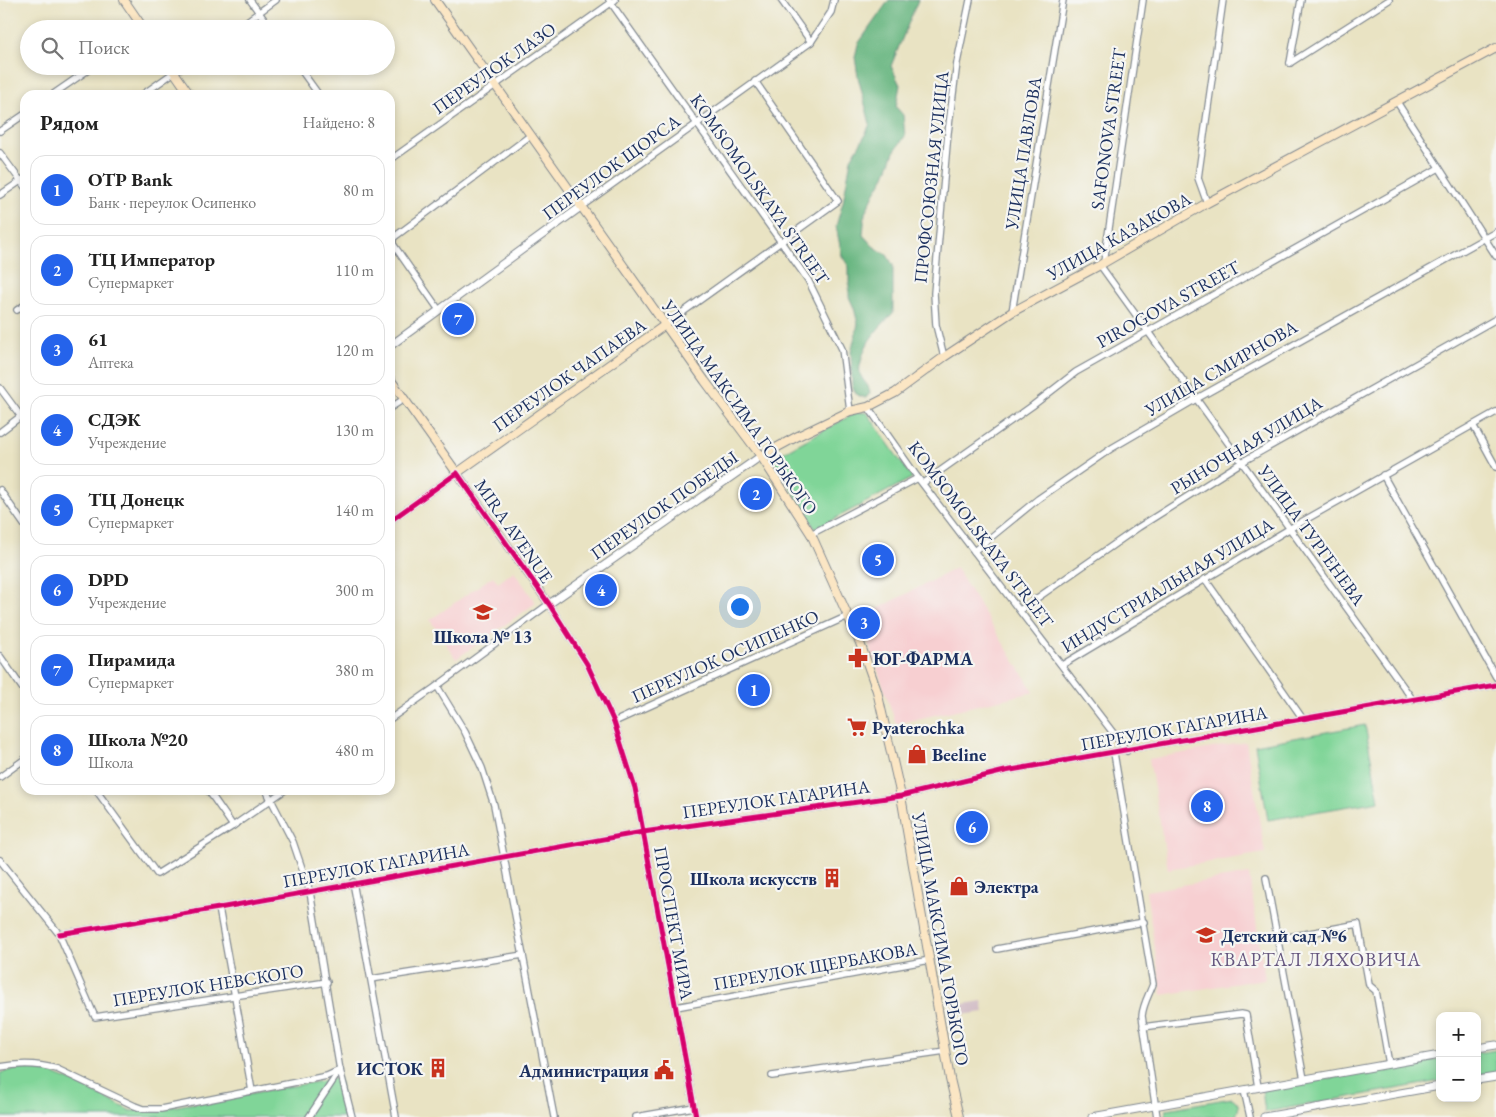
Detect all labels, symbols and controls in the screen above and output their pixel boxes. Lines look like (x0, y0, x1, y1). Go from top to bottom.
street label: ПЕРЕУЛОК ЛАЗО (428, 17, 560, 119)
search box (20, 20, 395, 75)
icon: search (38, 34, 66, 62)
text: Поиск (78, 35, 130, 60)
street label: SAFONOVA STREET (1085, 46, 1131, 211)
street label: ПРОФСОЮЗНАЯ УЛИЦА (908, 69, 954, 284)
street label: УЛИЦА ПАВЛОВА (999, 74, 1047, 232)
street label: KOMSOMOLSKAYA STREET (685, 89, 835, 290)
text: Рядом (40, 109, 99, 136)
street label: ПЕРЕУЛОК ЩОРСА (538, 109, 685, 225)
text: Найдено: 8 (303, 112, 375, 133)
text: OTP Bank (88, 167, 173, 192)
text: 1 (53, 180, 61, 201)
text: 80 m (343, 180, 374, 201)
street label: УЛИЦА КАЗАКОВА (1042, 187, 1196, 286)
text: Банк · переулок Осипенко (88, 192, 256, 213)
text: ТЦ Император (88, 247, 215, 272)
street label: PIROGOVA STREET (1092, 255, 1244, 353)
text: 2 (53, 260, 61, 281)
text: 110 m (335, 260, 374, 281)
text: Супермаркет (88, 272, 174, 293)
street label: УЛИЦА МАКСИМА ГОРЬКОГО (656, 294, 823, 519)
pin: 7 (442, 300, 474, 338)
street label: ПЕРЕУЛОК ЧАПАЕВА (488, 313, 651, 437)
street label: УЛИЦА СМИРНОВА (1140, 315, 1302, 422)
text: 61 (88, 327, 108, 352)
text: 3 (53, 340, 61, 361)
text: 120 m (335, 340, 374, 361)
text: Аптека (88, 352, 134, 373)
street label: РЫНОЧНАЯ УЛИЦА (1166, 390, 1326, 499)
text: СДЭК (88, 407, 141, 432)
text: 4 (53, 420, 61, 441)
text: 130 m (335, 420, 374, 441)
text: Учреждение (88, 432, 166, 453)
street label: KOMSOMOLSKAYA STREET (903, 436, 1059, 633)
street label: ПЕРЕУЛОК ПОБЕДЫ (586, 445, 743, 565)
street label: УЛИЦА ТУРГЕНЕВА (1253, 459, 1371, 610)
street label: MIRA AVENUE (470, 475, 558, 587)
pin: 2 (740, 475, 772, 513)
text: ТЦ Донецк (88, 487, 184, 512)
text: 5 (53, 500, 61, 521)
text: 140 m (335, 500, 374, 521)
text: Супермаркет (88, 512, 174, 533)
street label: ИНДУСТРИАЛЬНАЯ УЛИЦА (1057, 512, 1278, 658)
pin: 5 (862, 541, 894, 579)
text: DPD (88, 567, 129, 592)
pin: 4 (585, 571, 617, 609)
text: 6 (53, 580, 61, 601)
text: 300 m (335, 580, 374, 601)
text: Учреждение (88, 592, 166, 613)
your location (727, 594, 753, 620)
school or university icon: Школа № 13 (472, 601, 494, 623)
street label: ПЕРЕУЛОК ОСИПЕНКО (628, 604, 822, 708)
pin: 3 (848, 604, 880, 642)
place label: Школа № 13 (434, 625, 532, 648)
text: Пирамида (88, 647, 175, 672)
pharmacy icon: ЮГ-ФАРМА (847, 647, 869, 669)
place label: ЮГ-ФАРМА (873, 647, 974, 670)
text: 7 (53, 660, 61, 681)
text: 380 m (335, 660, 374, 681)
pin: 1 (738, 671, 770, 709)
text: Супермаркет (88, 672, 174, 693)
street label: ПЕРЕУЛОК ГАГАРИНА (1079, 700, 1270, 756)
supermarket icon: Pyaterochka (846, 716, 868, 738)
place label: Pyaterochka (872, 716, 965, 739)
text: Школа №20 (88, 727, 188, 752)
text: 8 (53, 740, 61, 761)
text: 480 m (335, 740, 374, 761)
shop icon: Beeline (906, 743, 928, 765)
place label: Beeline (932, 743, 987, 766)
text: Школа (88, 752, 133, 773)
street label: ПЕРЕУЛОК ГАГАРИНА (681, 774, 872, 824)
pin: 8 (1191, 787, 1223, 825)
pin: 6 (956, 808, 988, 846)
street label: УЛИЦА МАКСИМА ГОРЬКОГО (907, 810, 975, 1067)
street label: ПЕРЕУЛОК ГАГАРИНА (281, 837, 472, 893)
street label: ПРОСПЕКТ МИРА (649, 844, 699, 1002)
place label: Школа искусств (690, 867, 817, 890)
building icon: Школа искусств (821, 867, 843, 889)
shop icon: Электра (948, 875, 970, 897)
place label: Электра (974, 875, 1039, 898)
school or university icon: Детский сад №6 (1195, 924, 1217, 946)
place label: Детский сад №6 (1221, 924, 1347, 947)
street label: ПЕРЕУЛОК ЩЕРБАКОВА (711, 937, 919, 995)
district label: КВАРТАЛ ЛЯХОВИЧА (1211, 947, 1421, 972)
street label: ПЕРЕУЛОК НЕВСКОГО (111, 959, 305, 1011)
map controls (1436, 1012, 1481, 1102)
button: + (1436, 1012, 1481, 1057)
place label: ИСТОК (357, 1057, 423, 1080)
building icon: ИСТОК (427, 1057, 449, 1079)
button: − (1436, 1057, 1481, 1102)
place label: Администрация (518, 1059, 649, 1082)
public building icon: Администрация (653, 1059, 675, 1081)

